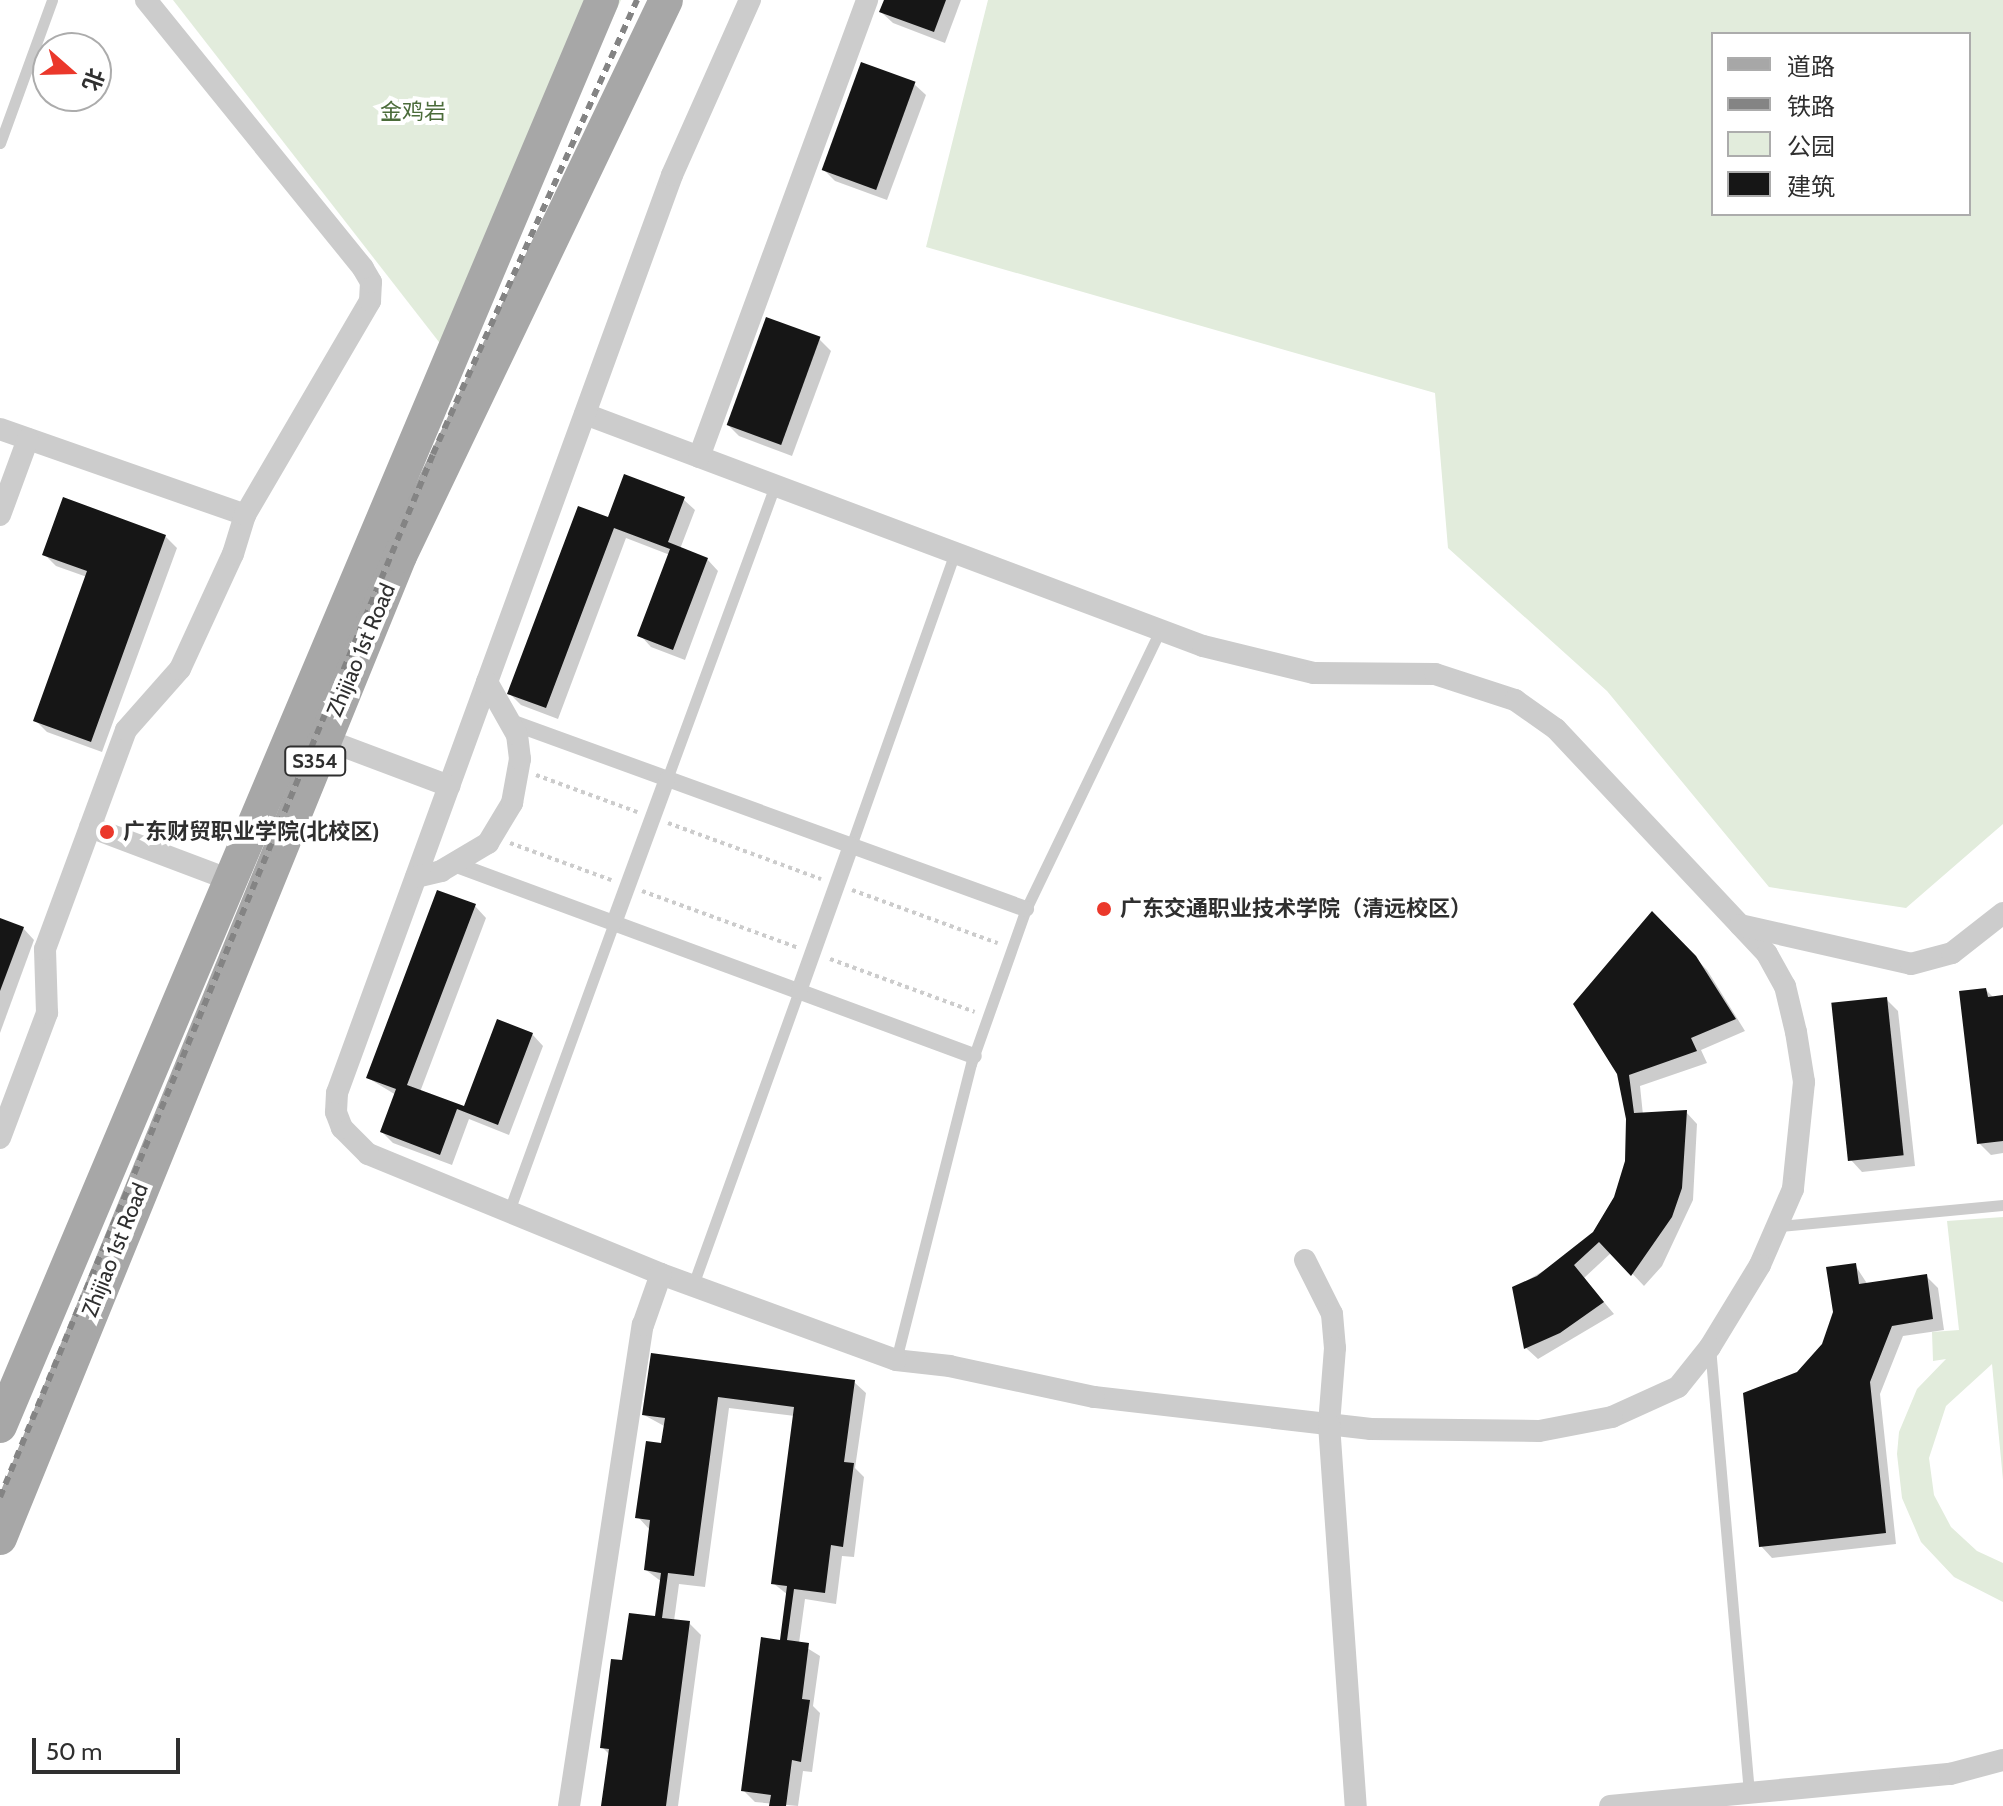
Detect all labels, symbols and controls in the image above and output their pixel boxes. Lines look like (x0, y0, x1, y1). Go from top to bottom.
north arrow (32, 32, 112, 112)
legend (1711, 32, 1971, 216)
text: 道路 (1787, 52, 1835, 81)
text: 北 (77, 65, 110, 95)
text: 铁路 (1787, 92, 1835, 121)
park label: 金鸡岩 (380, 99, 446, 125)
text: 公园 (1787, 132, 1835, 161)
text: 建筑 (1787, 172, 1835, 201)
street label: Zhijiao 1st Road (321, 580, 401, 720)
road number: S354 (283, 745, 347, 777)
place label: 广东财贸职业学院(北校区) (123, 819, 379, 845)
marker: 广东财贸职业学院(北校区) (98, 823, 116, 841)
place label: 广东交通职业技术学院（清远校区） (1120, 896, 1472, 922)
marker: 广东交通职业技术学院（清远校区） (1095, 900, 1113, 918)
street label: Zhijiao 1st Road (76, 1179, 154, 1321)
scale bar (36, 1722, 184, 1772)
text: 50 m (46, 1737, 102, 1766)

